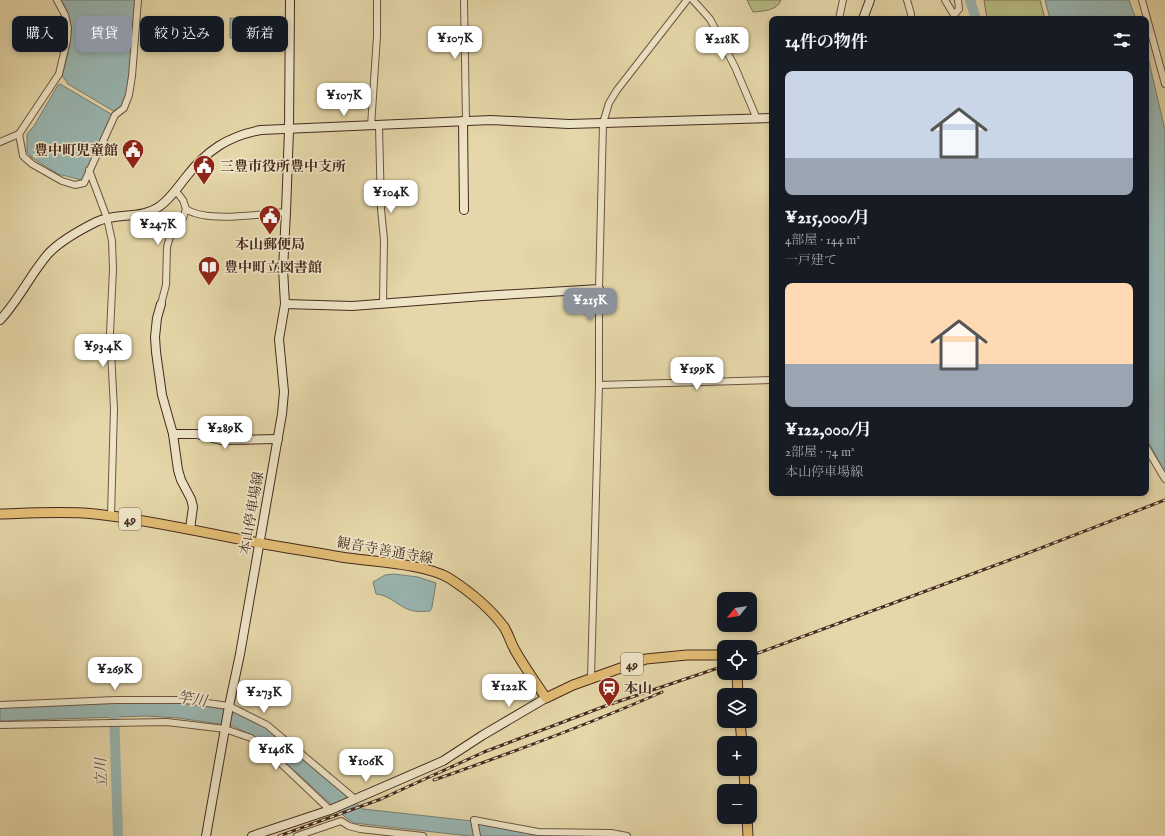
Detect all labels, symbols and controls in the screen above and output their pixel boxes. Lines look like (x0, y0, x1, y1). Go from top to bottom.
chip: 購入 (12, 16, 68, 52)
chip: 賃貸 (76, 16, 132, 52)
chip: 絞り込み (140, 16, 224, 52)
chip: 新着 (232, 16, 288, 52)
pin: ¥107K (427, 26, 483, 60)
pin: ¥218K (694, 27, 750, 61)
icon: filters (1111, 29, 1133, 51)
text: ¥107K (437, 30, 473, 47)
text: ¥218K (705, 31, 739, 48)
text: 14件の物件 (785, 32, 868, 53)
pin: ¥107K (316, 83, 372, 117)
text: ¥107K (326, 87, 362, 104)
icon: home (923, 97, 995, 169)
public building icon: 豊中町児童館 (120, 137, 146, 170)
place label: 豊中町児童館 (34, 142, 118, 160)
public building icon: 三豊市役所豊中支所 (191, 153, 217, 186)
place label: 三豊市役所豊中支所 (220, 158, 346, 176)
pin: ¥104K (363, 180, 419, 214)
text: ¥104K (373, 184, 409, 201)
public building icon: 本山郵便局 (257, 203, 283, 236)
text: ¥215,000/月 (785, 208, 870, 229)
pin: ¥247K (130, 212, 186, 246)
text: ¥247K (139, 216, 177, 233)
text: 4部屋 · 144 m² (785, 232, 860, 249)
place label: 本山郵便局 (235, 236, 305, 254)
text: 一戸建て (785, 252, 837, 269)
library icon: 豊中町立図書館 (196, 254, 222, 287)
place label: 豊中町立図書館 (224, 259, 322, 277)
pin: ¥215K (562, 288, 618, 322)
text: ¥215K (573, 292, 607, 309)
icon: home (923, 309, 995, 381)
pin: ¥93.4K (70, 334, 136, 368)
text: ¥93.4K (84, 338, 122, 355)
pin: ¥199K (669, 357, 725, 391)
text: ¥199K (679, 361, 715, 378)
pin: ¥289K (197, 416, 253, 450)
text: ¥289K (207, 420, 243, 437)
text: ¥122,000/月 (785, 420, 872, 441)
text: 2部屋 · 74 m² (785, 444, 855, 461)
text: 本山停車場線 (785, 464, 863, 481)
street label: 本山停車場線 (236, 470, 268, 556)
road number: 49 (119, 508, 141, 530)
street label: 観音寺善通寺線 (335, 534, 435, 568)
north arrow (717, 592, 757, 632)
map controls (717, 592, 757, 824)
button: locate (717, 640, 757, 680)
road number: 49 (621, 653, 643, 675)
pin: ¥269K (87, 657, 143, 691)
text: ¥269K (97, 661, 133, 678)
pin: ¥122K (481, 674, 537, 708)
station icon: 本山 (596, 675, 622, 708)
text: ¥122K (491, 678, 527, 695)
pin: ¥273K (236, 680, 292, 714)
place label: 本山 (624, 680, 652, 698)
text: ¥273K (246, 684, 282, 701)
water label: 竿川 (176, 688, 210, 712)
button: layers (717, 688, 757, 728)
button: + (717, 736, 757, 776)
pin: ¥146K (248, 737, 304, 771)
text: ¥146K (258, 741, 294, 758)
pin: ¥106K (338, 749, 394, 783)
text: ¥106K (348, 753, 384, 770)
water label: 立川 (91, 756, 112, 788)
button: − (717, 784, 757, 824)

